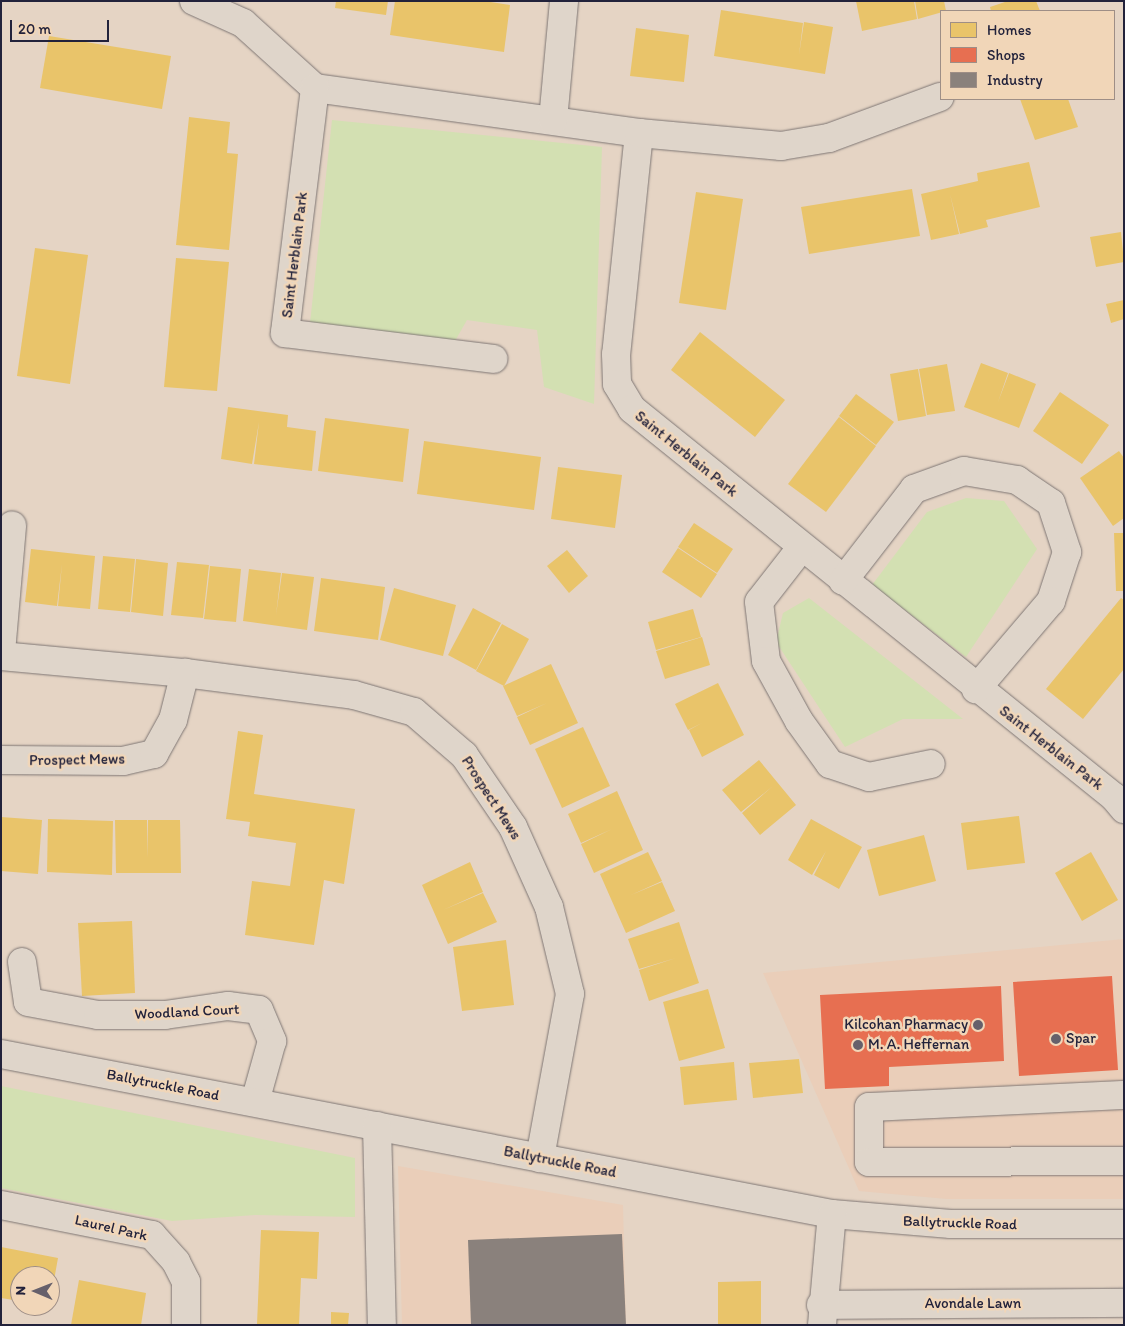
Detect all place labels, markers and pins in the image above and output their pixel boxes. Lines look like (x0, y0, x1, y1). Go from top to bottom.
place label: Kilcohan Pharmacy (844, 1016, 968, 1034)
marker: Kilcohan Pharmacy (972, 1019, 984, 1031)
place label: Spar (1066, 1030, 1096, 1048)
marker: Spar (1050, 1033, 1062, 1045)
place label: M. A. Heffernan (868, 1036, 969, 1054)
marker: M. A. Heffernan (852, 1039, 864, 1051)

